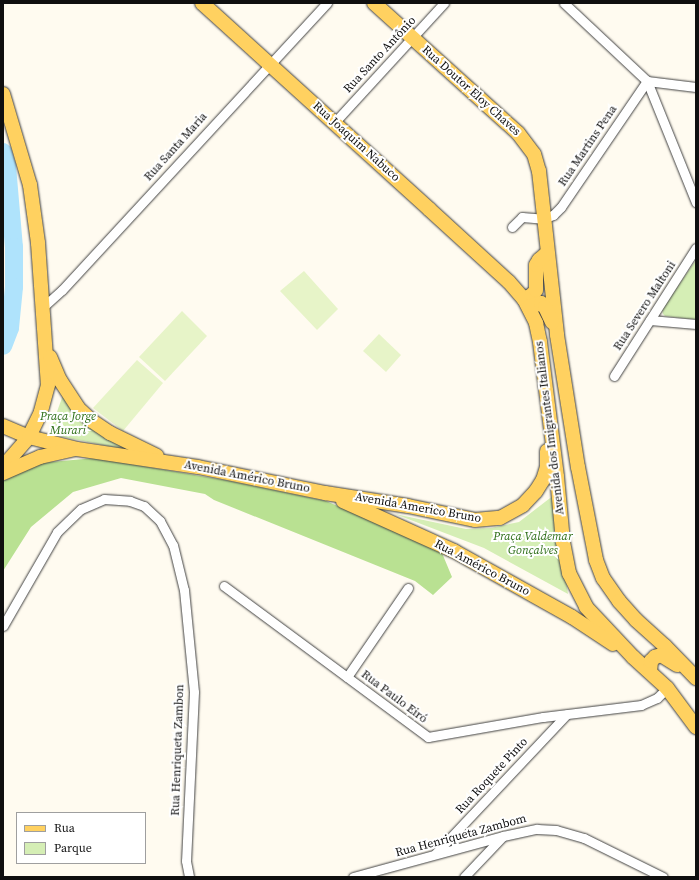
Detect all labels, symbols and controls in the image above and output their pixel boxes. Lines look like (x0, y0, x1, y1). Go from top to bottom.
street label: Rua Santo Antônio (341, 14, 419, 96)
street label: Rua Doutor Eloy Chaves (419, 43, 523, 139)
street label: Rua Joaquim Nabuco (309, 99, 403, 185)
street label: Rua Martins Pena (556, 103, 620, 189)
street label: Rua Santa Maria (141, 110, 211, 184)
street label: Rua Severo Maltoni (611, 259, 679, 353)
street label: Avenida dos Imigrantes Italianos (532, 340, 568, 516)
park label: Praça Jorge Murari (40, 410, 96, 438)
street label: Avenida Américo Bruno (183, 458, 311, 496)
street label: Avenida Americo Bruno (354, 490, 482, 526)
park label: Praça Valdemar Gonçalves (493, 530, 573, 558)
street label: Rua Américo Bruno (432, 537, 532, 599)
street label: Rua Paulo Eiró (358, 667, 430, 727)
street label: Rua Henriqueta Zambon (169, 684, 187, 816)
street label: Rua Roquete Pinto (453, 735, 531, 817)
legend (16, 812, 146, 864)
street label: Rua Henriqueta Zambom (394, 812, 528, 860)
text: Rua (54, 820, 75, 836)
text: Parque (54, 840, 92, 856)

